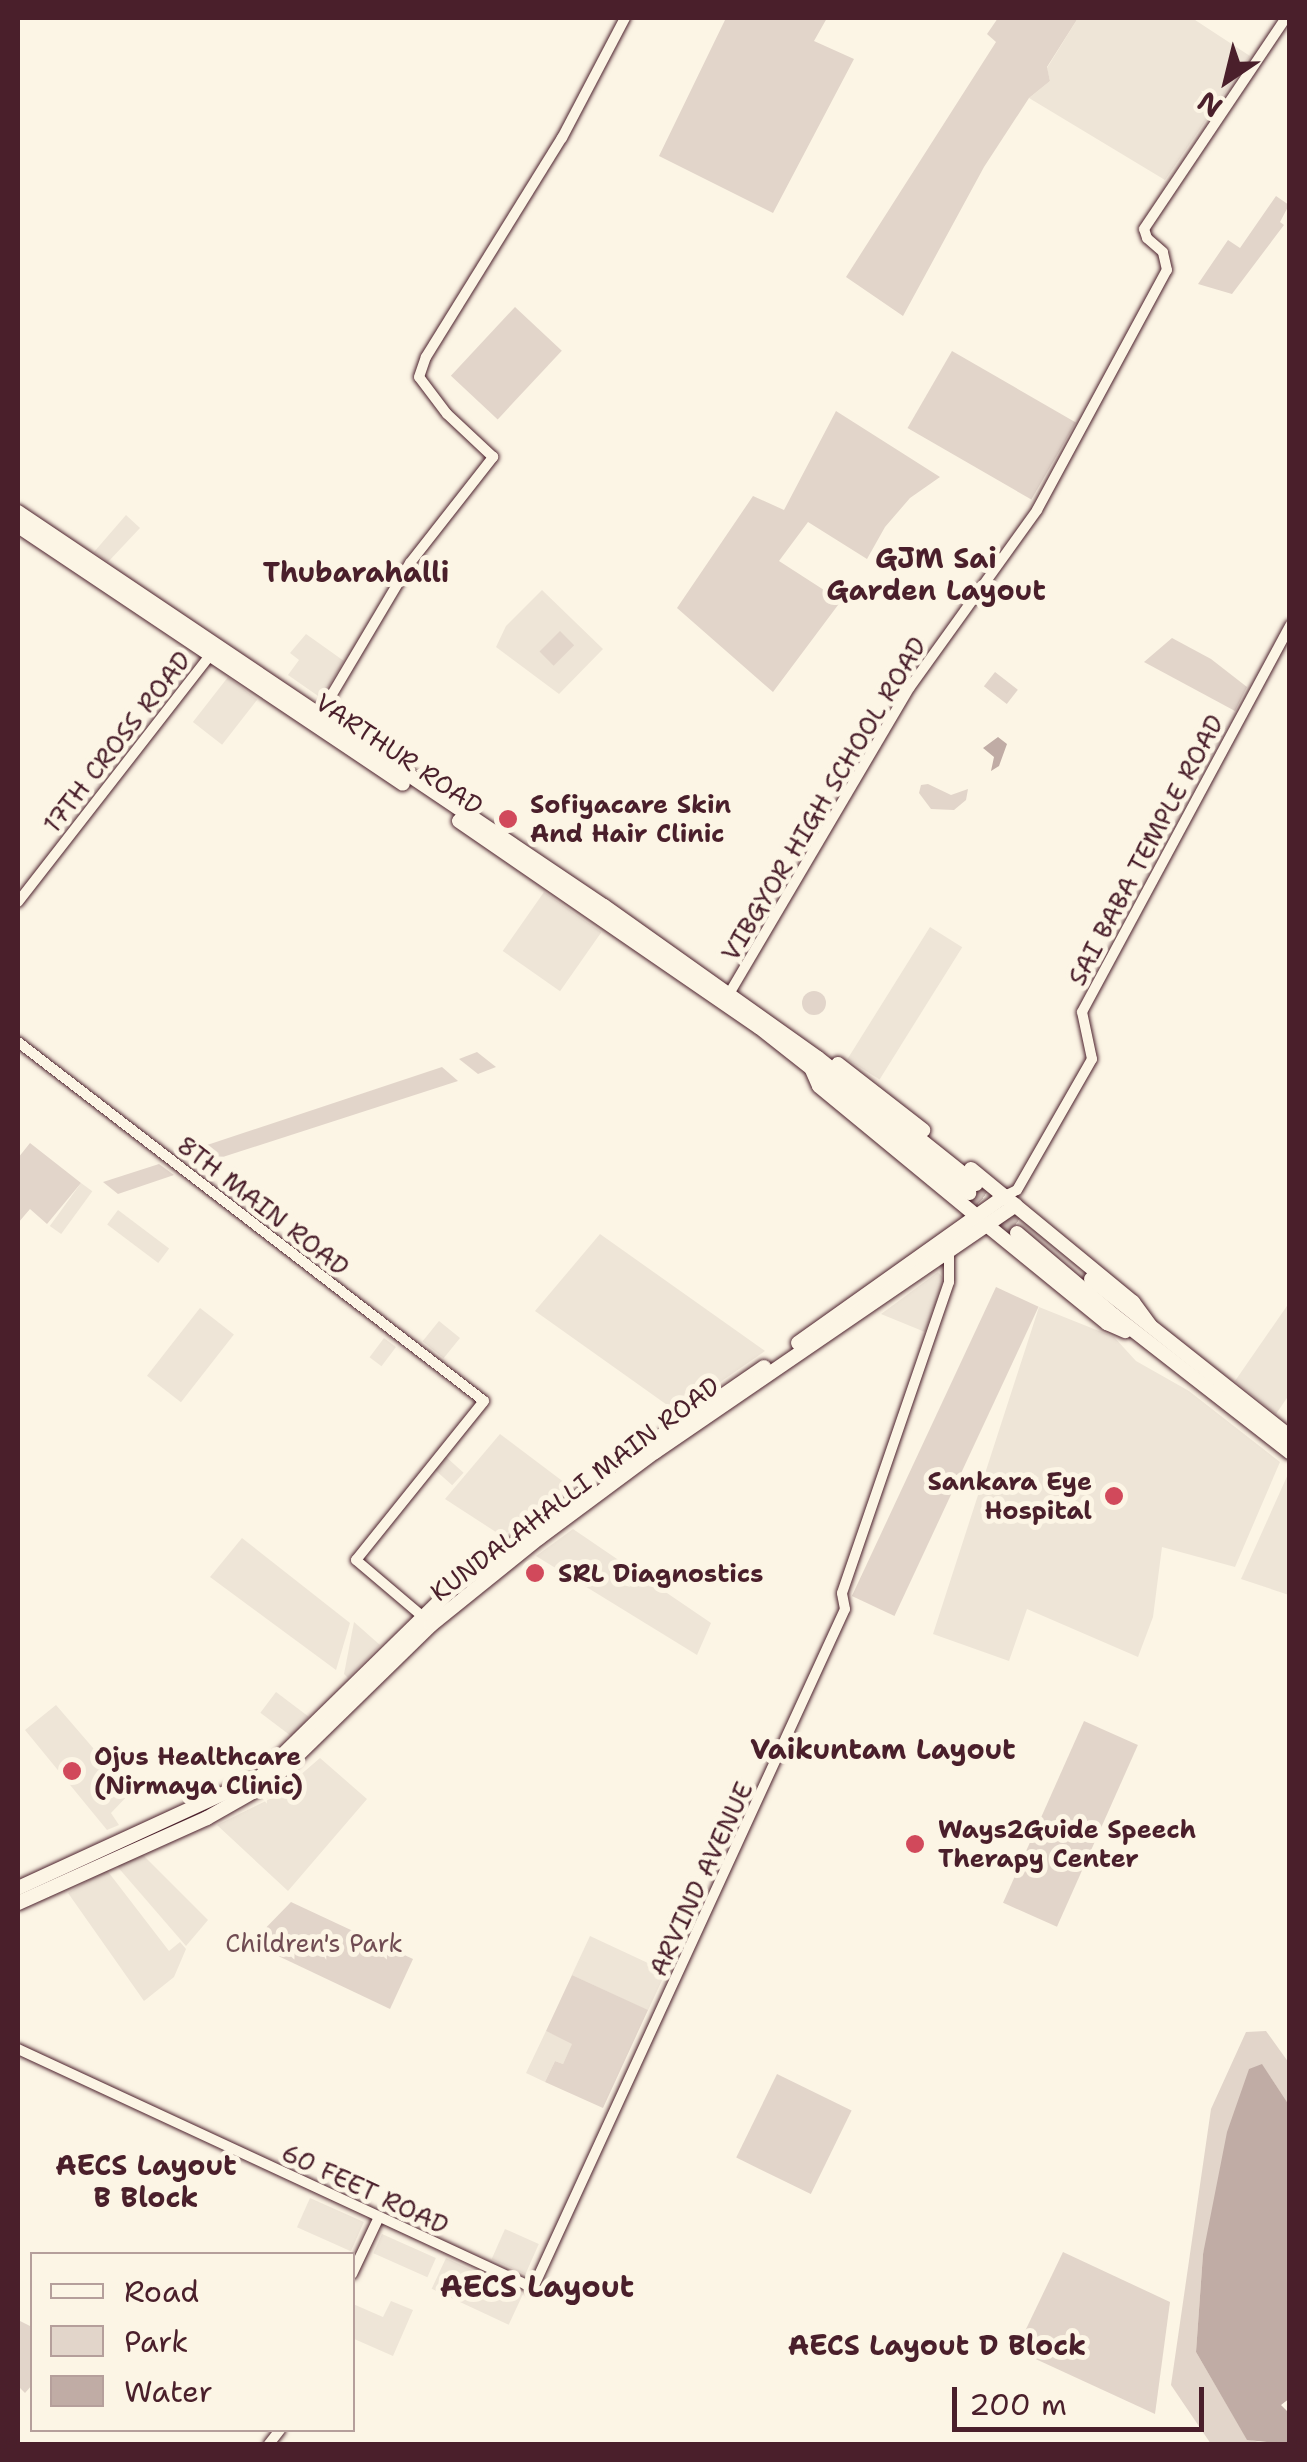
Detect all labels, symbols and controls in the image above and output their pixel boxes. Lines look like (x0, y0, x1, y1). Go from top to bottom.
north arrow (1177, 30, 1277, 130)
text: N (1190, 83, 1230, 127)
district label: GJM Sai Garden Layout (826, 541, 1046, 607)
district label: Thubarahalli (263, 555, 449, 589)
street label: VIBGYOR HIGH SCHOOL ROAD (715, 632, 933, 966)
street label: 17TH CROSS ROAD (37, 645, 197, 839)
street label: VARTHUR ROAD (310, 687, 488, 821)
street label: SAI BABA TEMPLE ROAD (1062, 710, 1230, 990)
place label: Sofiyacare Skin And Hair Clinic (530, 790, 731, 849)
marker: Sofiyacare Skin And Hair Clinic (495, 806, 521, 832)
street label: 8TH MAIN ROAD (171, 1130, 355, 1282)
street label: KUNDALAHALLI MAIN ROAD (425, 1370, 725, 1608)
place label: Sankara Eye Hospital (928, 1467, 1092, 1526)
marker: Sankara Eye Hospital (1101, 1483, 1127, 1509)
place label: SRL Diagnostics (558, 1558, 763, 1588)
marker: SRL Diagnostics (522, 1560, 548, 1586)
district label: Vaikuntam Layout (750, 1732, 1016, 1766)
place label: Ojus Healthcare (Nirmaya Clinic) (94, 1742, 303, 1801)
marker: Ojus Healthcare (Nirmaya Clinic) (59, 1758, 85, 1784)
street label: ARVIND AVENUE (643, 1777, 759, 1981)
place label: Ways2Guide Speech Therapy Center (938, 1815, 1196, 1874)
marker: Ways2Guide Speech Therapy Center (902, 1831, 928, 1857)
park label: Children's Park (225, 1928, 403, 1958)
street label: 60 FEET ROAD (277, 2137, 453, 2241)
district label: AECS Layout B Block (55, 2148, 237, 2214)
legend (30, 2252, 355, 2432)
district label: AECS Layout (440, 2269, 634, 2305)
text: Road (124, 2271, 199, 2312)
text: Park (124, 2321, 188, 2362)
district label: AECS Layout D Block (788, 2328, 1086, 2362)
scale bar (957, 2367, 1210, 2429)
text: Water (124, 2371, 213, 2412)
text: 200 m (969, 2384, 1067, 2425)

